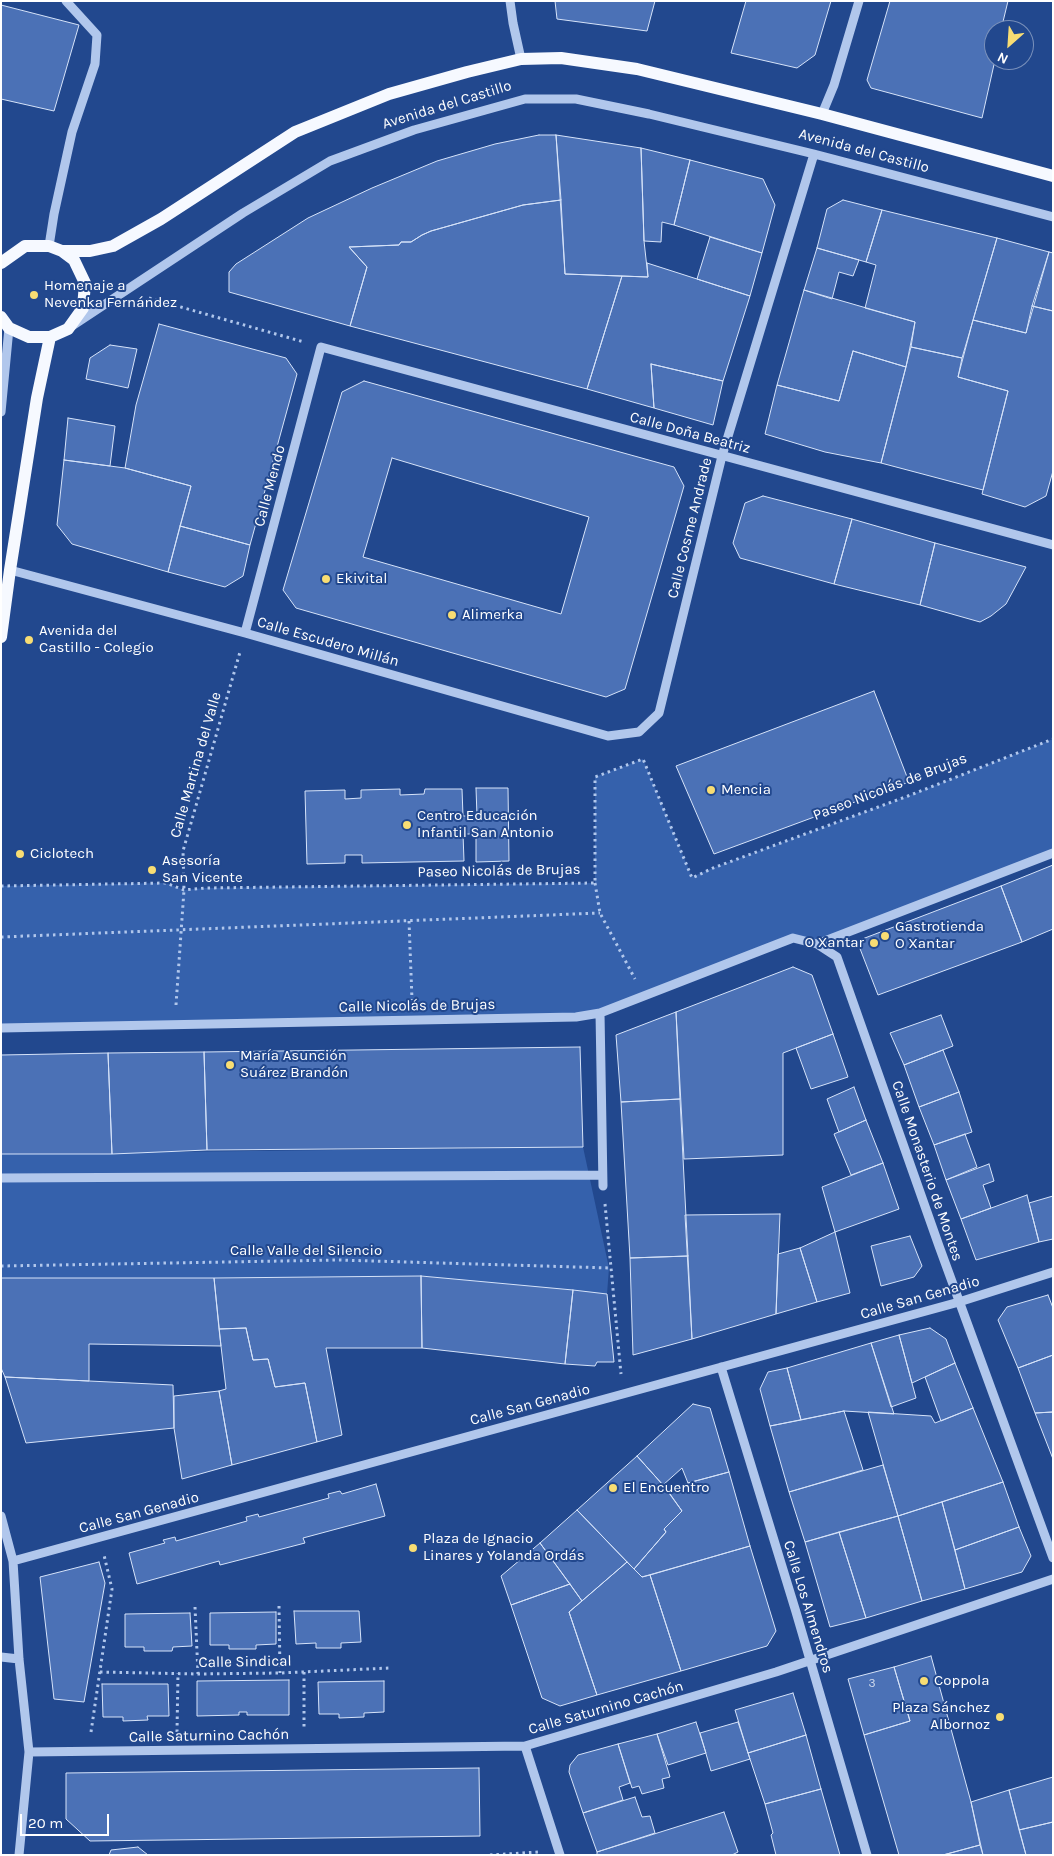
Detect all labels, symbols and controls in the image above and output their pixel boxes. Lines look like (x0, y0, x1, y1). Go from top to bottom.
north arrow (984, 20, 1034, 70)
text: N (994, 48, 1011, 68)
street label: Avenida del Castillo (380, 77, 514, 133)
street label: Avenida del Castillo (797, 125, 931, 177)
place label: Homenaje a Nevenka Fernández (44, 277, 177, 312)
marker: Homenaje a Nevenka Fernández (28, 289, 40, 301)
street label: Calle Doña Beatriz (628, 408, 752, 458)
street label: Calle Mendo (250, 443, 290, 529)
street label: Calle Cosme Andrade (664, 456, 716, 600)
place label: Ekivital (336, 570, 387, 588)
marker: Ekivital (320, 573, 332, 585)
place label: Alimerka (462, 606, 523, 624)
marker: Alimerka (446, 609, 458, 621)
street label: Calle Escudero Millán (255, 613, 401, 671)
place label: Avenida del Castillo - Colegio (39, 622, 154, 657)
marker: Avenida del Castillo - Colegio (23, 634, 35, 646)
street label: Calle Martina del Valle (167, 690, 225, 840)
street label: Paseo Nicolás de Brujas (811, 749, 969, 825)
place label: Mencia (721, 781, 771, 799)
marker: Mencia (705, 784, 717, 796)
place label: Centro Educación Infantil San Antonio (417, 807, 554, 842)
marker: Centro Educación Infantil San Antonio (401, 819, 413, 831)
place label: Ciclotech (30, 845, 94, 863)
marker: Ciclotech (14, 848, 26, 860)
place label: Asesoría San Vicente (162, 852, 243, 887)
street label: Paseo Nicolás de Brujas (417, 861, 581, 881)
marker: Asesoría San Vicente (146, 864, 158, 876)
place label: Gastrotienda O Xantar (895, 918, 984, 953)
marker: Gastrotienda O Xantar (879, 930, 891, 942)
place label: O Xantar (805, 934, 864, 952)
marker: O Xantar (868, 937, 880, 949)
street label: Calle Nicolás de Brujas (339, 996, 495, 1016)
place label: María Asunción Suárez Brandón (240, 1047, 348, 1082)
marker: María Asunción Suárez Brandón (224, 1059, 236, 1071)
street label: Calle Monasterio de Montes (888, 1078, 966, 1264)
street label: Calle Valle del Silencio (230, 1242, 382, 1260)
street label: Calle San Genadio (858, 1272, 982, 1324)
street label: Calle San Genadio (468, 1380, 592, 1430)
place label: El Encuentro (623, 1479, 710, 1497)
marker: El Encuentro (607, 1482, 619, 1494)
street label: Calle San Genadio (77, 1488, 201, 1538)
place label: Plaza de Ignacio Linares y Yolanda Ordás (423, 1530, 585, 1565)
street label: Calle Los Almendros (779, 1538, 837, 1676)
marker: Plaza de Ignacio Linares y Yolanda Ordás (407, 1542, 419, 1554)
street label: Calle Sindical (198, 1652, 292, 1672)
place label: Coppola (934, 1672, 990, 1690)
marker: Coppola (918, 1675, 930, 1687)
street label: Calle Saturnino Cachón (526, 1677, 686, 1739)
house number: 3 (868, 1677, 876, 1691)
place label: Plaza Sánchez Albornoz (892, 1699, 990, 1734)
marker: Plaza Sánchez Albornoz (994, 1711, 1006, 1723)
street label: Calle Saturnino Cachón (129, 1726, 289, 1746)
scale bar (22, 1804, 111, 1836)
text: 20 m (28, 1814, 63, 1832)

